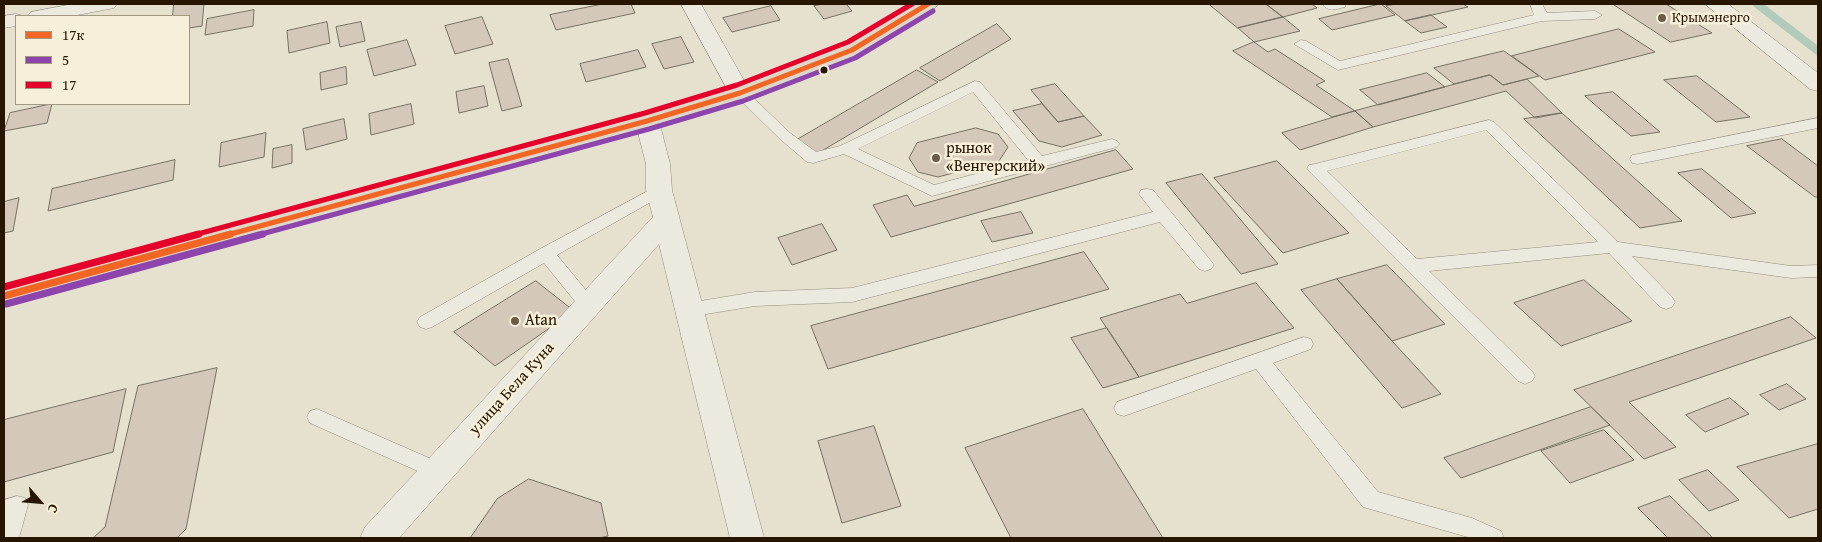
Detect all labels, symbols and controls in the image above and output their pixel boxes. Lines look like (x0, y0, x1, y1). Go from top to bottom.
place label: Крымэнерго (1672, 10, 1750, 26)
marker: Крымэнерго (1656, 12, 1668, 24)
legend (15, 15, 190, 105)
text: 17к (62, 24, 84, 45)
text: 5 (62, 49, 69, 70)
unlabelled marker (819, 65, 829, 75)
text: 17 (62, 74, 76, 95)
place label: рынок «Венгерский» (946, 139, 1045, 177)
marker: рынок «Венгерский» (930, 152, 942, 164)
place label: Аtan (525, 311, 557, 331)
marker: Аtan (509, 315, 521, 327)
street label: улица Бела Куна (465, 339, 559, 439)
north arrow (15, 477, 65, 527)
text: С (43, 501, 64, 517)

